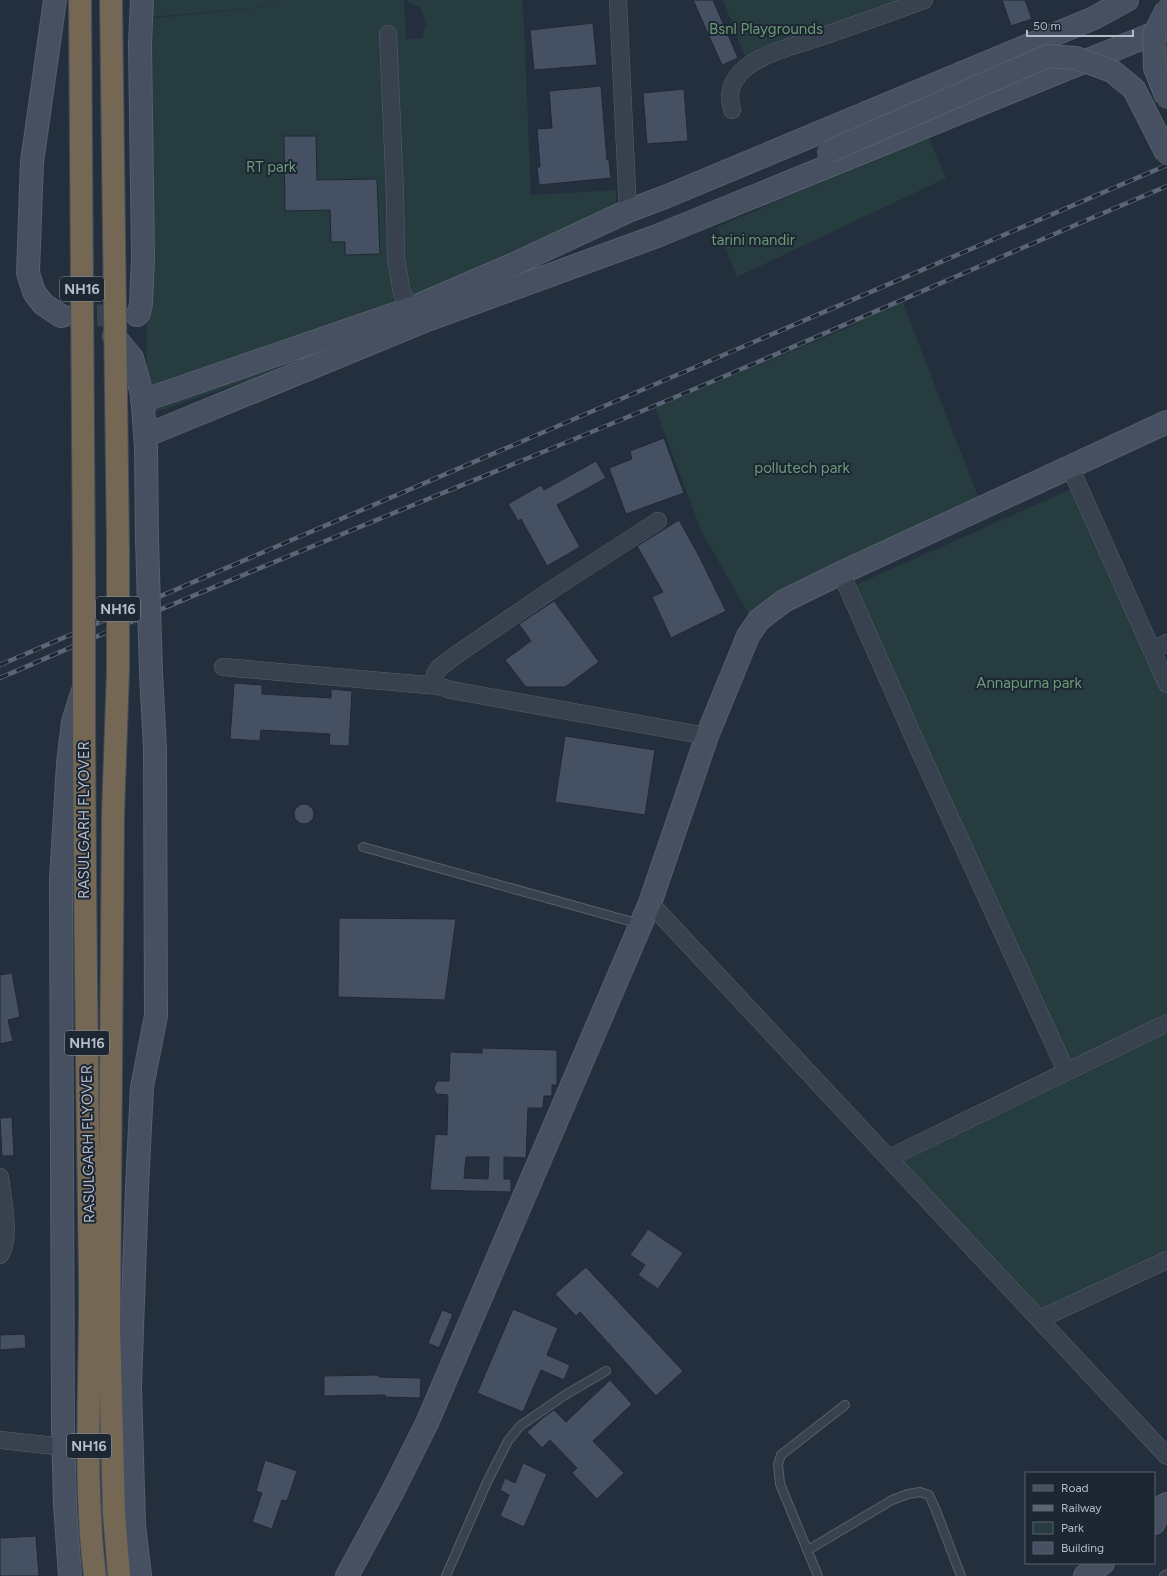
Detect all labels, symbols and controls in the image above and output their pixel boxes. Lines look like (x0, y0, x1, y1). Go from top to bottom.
scale bar (1027, 12, 1133, 38)
text: 50 m (1033, 19, 1061, 33)
park label: Bsnl Playgrounds (709, 20, 823, 38)
park label: RT park (246, 158, 297, 176)
park label: tarini mandir (711, 231, 795, 249)
road number: NH16 (60, 277, 104, 301)
park label: pollutech park (754, 459, 850, 477)
road number: NH16 (96, 597, 140, 621)
park label: Annapurna park (976, 674, 1082, 692)
street label: RASULGARH FLYOVER (75, 741, 93, 899)
road number: NH16 (65, 1031, 109, 1055)
street label: RASULGARH FLYOVER (78, 1065, 98, 1223)
road number: NH16 (67, 1434, 111, 1458)
legend (1025, 1472, 1155, 1564)
text: Road (1061, 1481, 1089, 1495)
text: Railway (1061, 1501, 1102, 1515)
text: Park (1061, 1521, 1084, 1535)
text: Building (1061, 1541, 1104, 1555)

